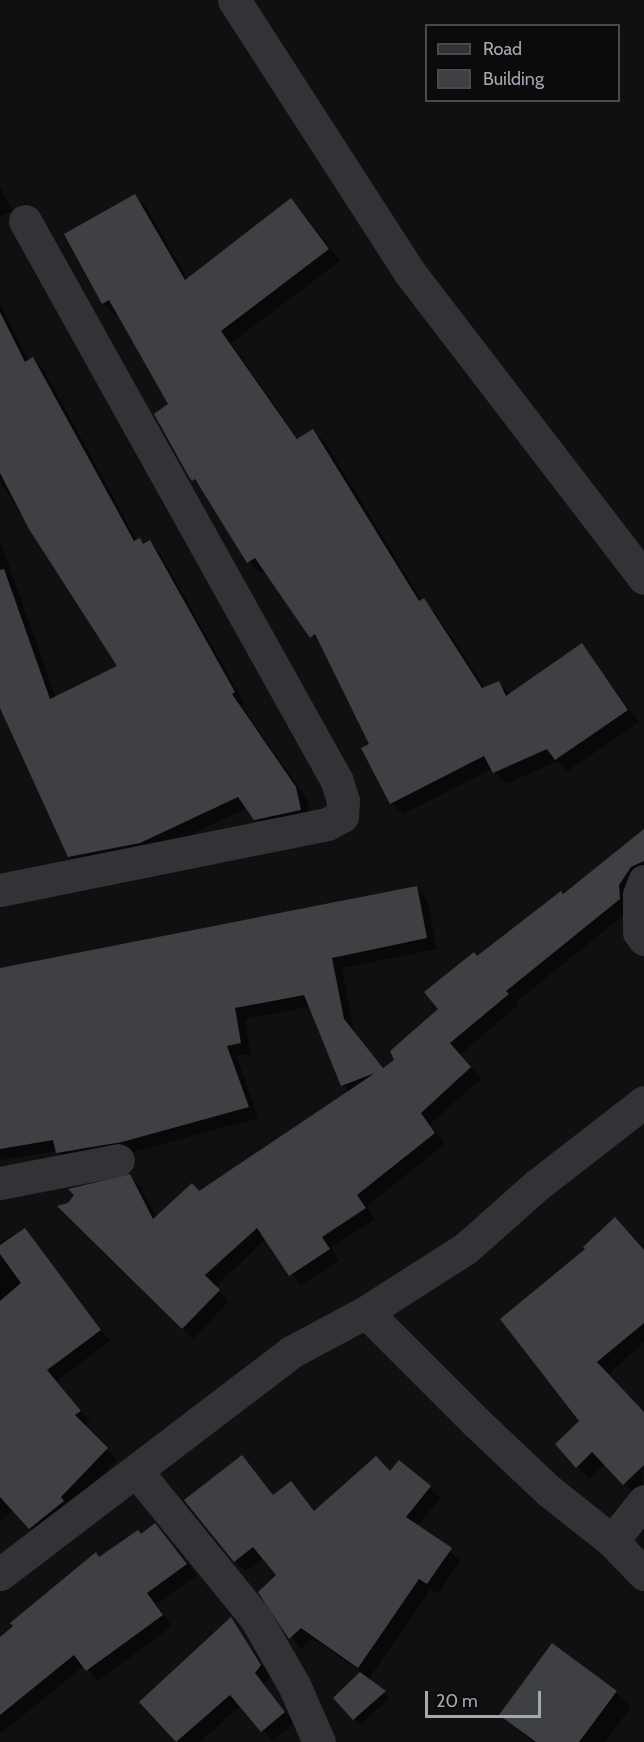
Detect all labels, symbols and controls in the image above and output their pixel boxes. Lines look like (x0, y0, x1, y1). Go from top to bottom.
legend (425, 24, 620, 102)
text: Road (483, 38, 522, 60)
text: Building (483, 68, 544, 90)
scale bar (428, 1679, 544, 1717)
text: 20 m (436, 1690, 478, 1712)

